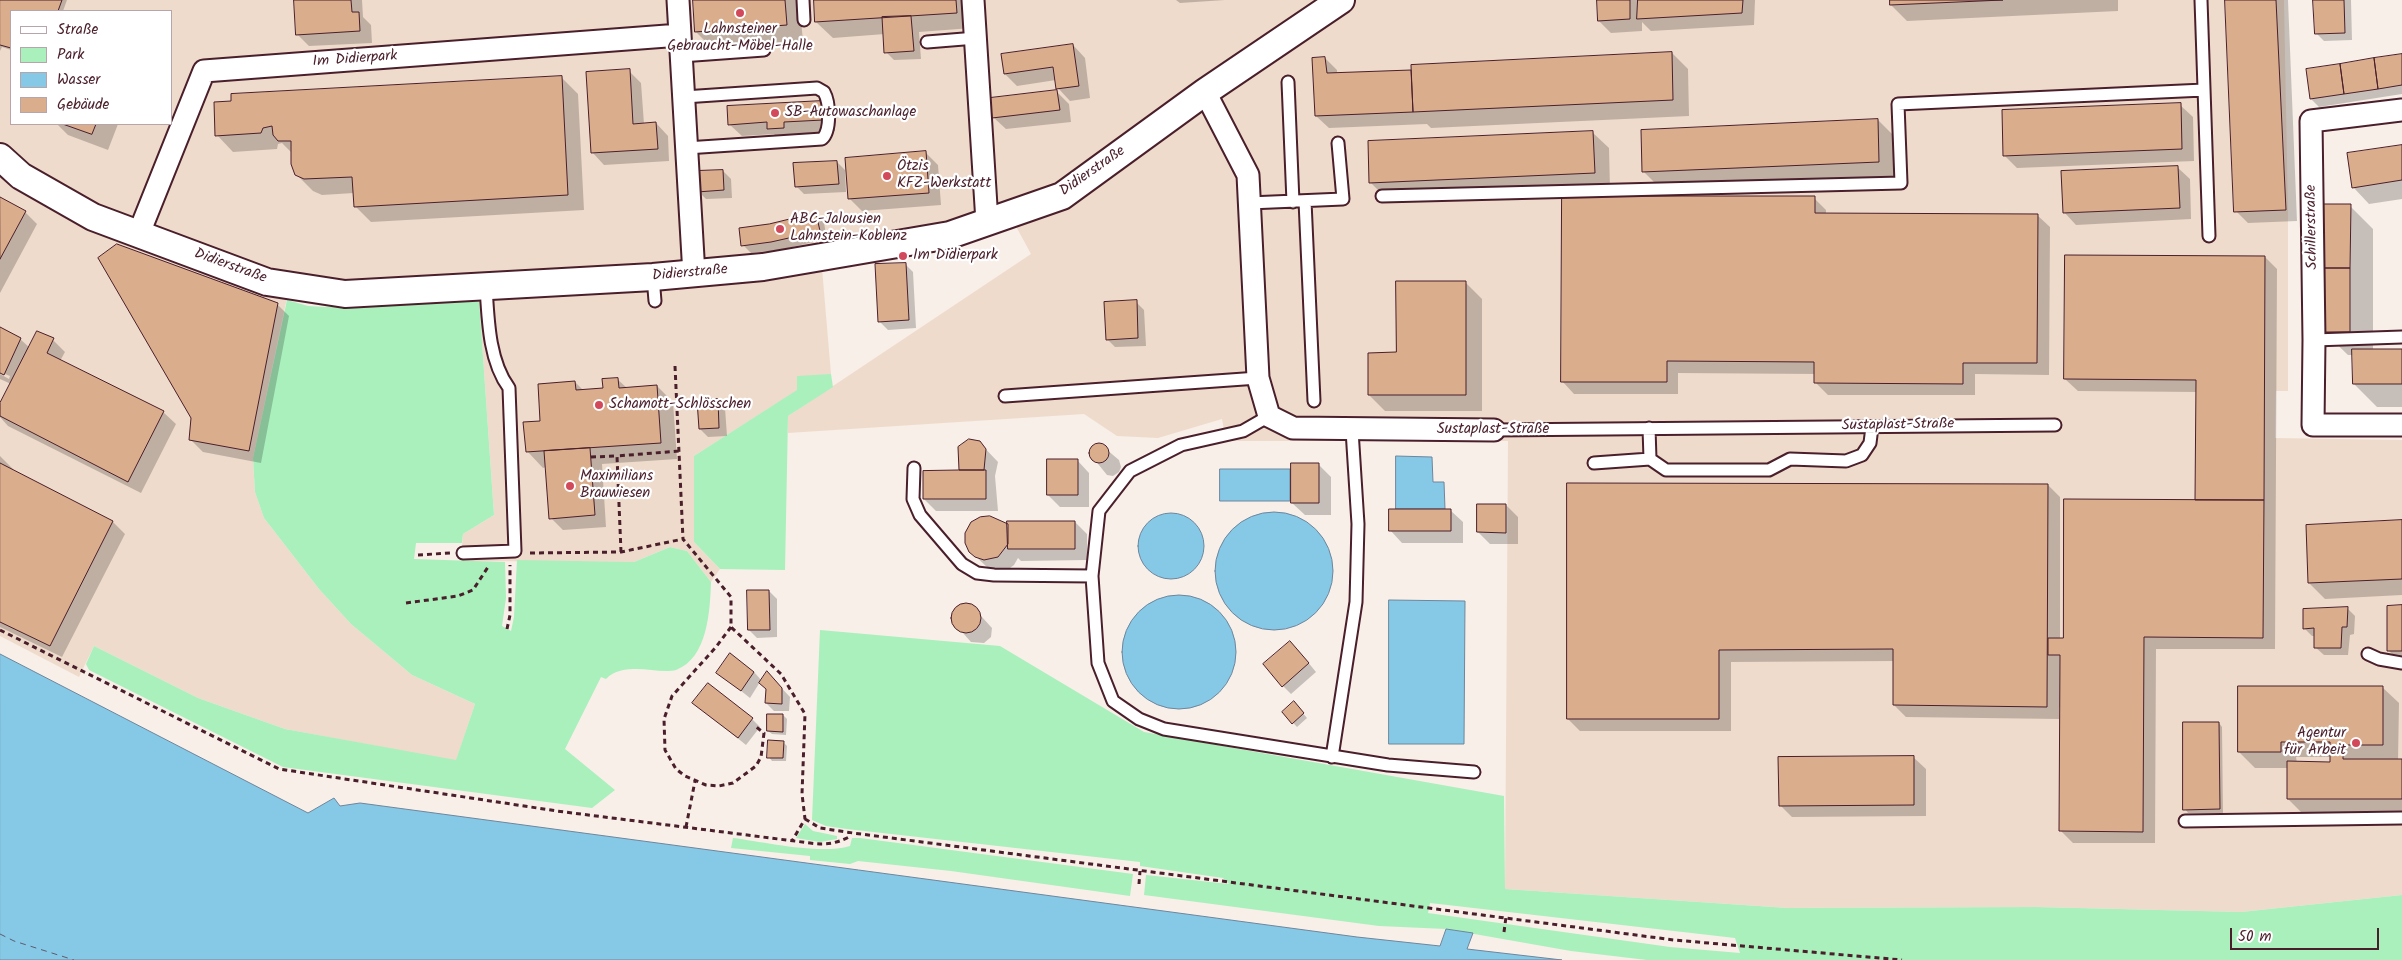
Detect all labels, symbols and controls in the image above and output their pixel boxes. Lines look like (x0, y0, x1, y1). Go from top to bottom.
marker: Lahnsteiner Gebraucht-Möbel-Halle (734, 7, 746, 19)
legend (10, 10, 172, 125)
text: Straße (57, 18, 98, 42)
place label: Lahnsteiner Gebraucht-Möbel-Halle (667, 21, 813, 56)
text: Park (57, 43, 84, 67)
street label: Im Didierpark (312, 48, 398, 72)
text: Wasser (57, 68, 100, 92)
text: Gebäude (57, 93, 109, 117)
place label: SB-Autowaschanlage (785, 104, 916, 122)
marker: SB-Autowaschanlage (769, 107, 781, 119)
street label: Didierstraße (1057, 143, 1129, 201)
place label: Ötzis KFZ-Werkstatt (897, 158, 991, 193)
marker: Ötzis KFZ-Werkstatt (881, 170, 893, 182)
street label: Schillerstraße (2303, 184, 2323, 270)
place label: ABC-Jalousien Lahnstein-Koblenz (790, 211, 907, 246)
marker: ABC-Jalousien Lahnstein-Koblenz (774, 223, 786, 235)
street label: Didierstraße (191, 246, 269, 288)
place label: Im Didierpark (913, 247, 998, 265)
marker: Im Didierpark (897, 250, 909, 262)
street label: Didierstraße (651, 262, 729, 286)
place label: Schamott-Schlösschen (609, 396, 751, 414)
marker: Schamott-Schlösschen (593, 399, 605, 411)
street label: Sustaplast-Straße (1842, 416, 1954, 436)
street label: Sustaplast-Straße (1437, 421, 1549, 439)
place label: Maximilians Brauwiesen (580, 468, 653, 503)
marker: Maximilians Brauwiesen (564, 480, 576, 492)
place label: Agentur für Arbeit (2284, 725, 2346, 760)
marker: Agentur für Arbeit (2350, 737, 2362, 749)
scale bar (2232, 918, 2381, 950)
text: 50 m (2238, 925, 2272, 949)

